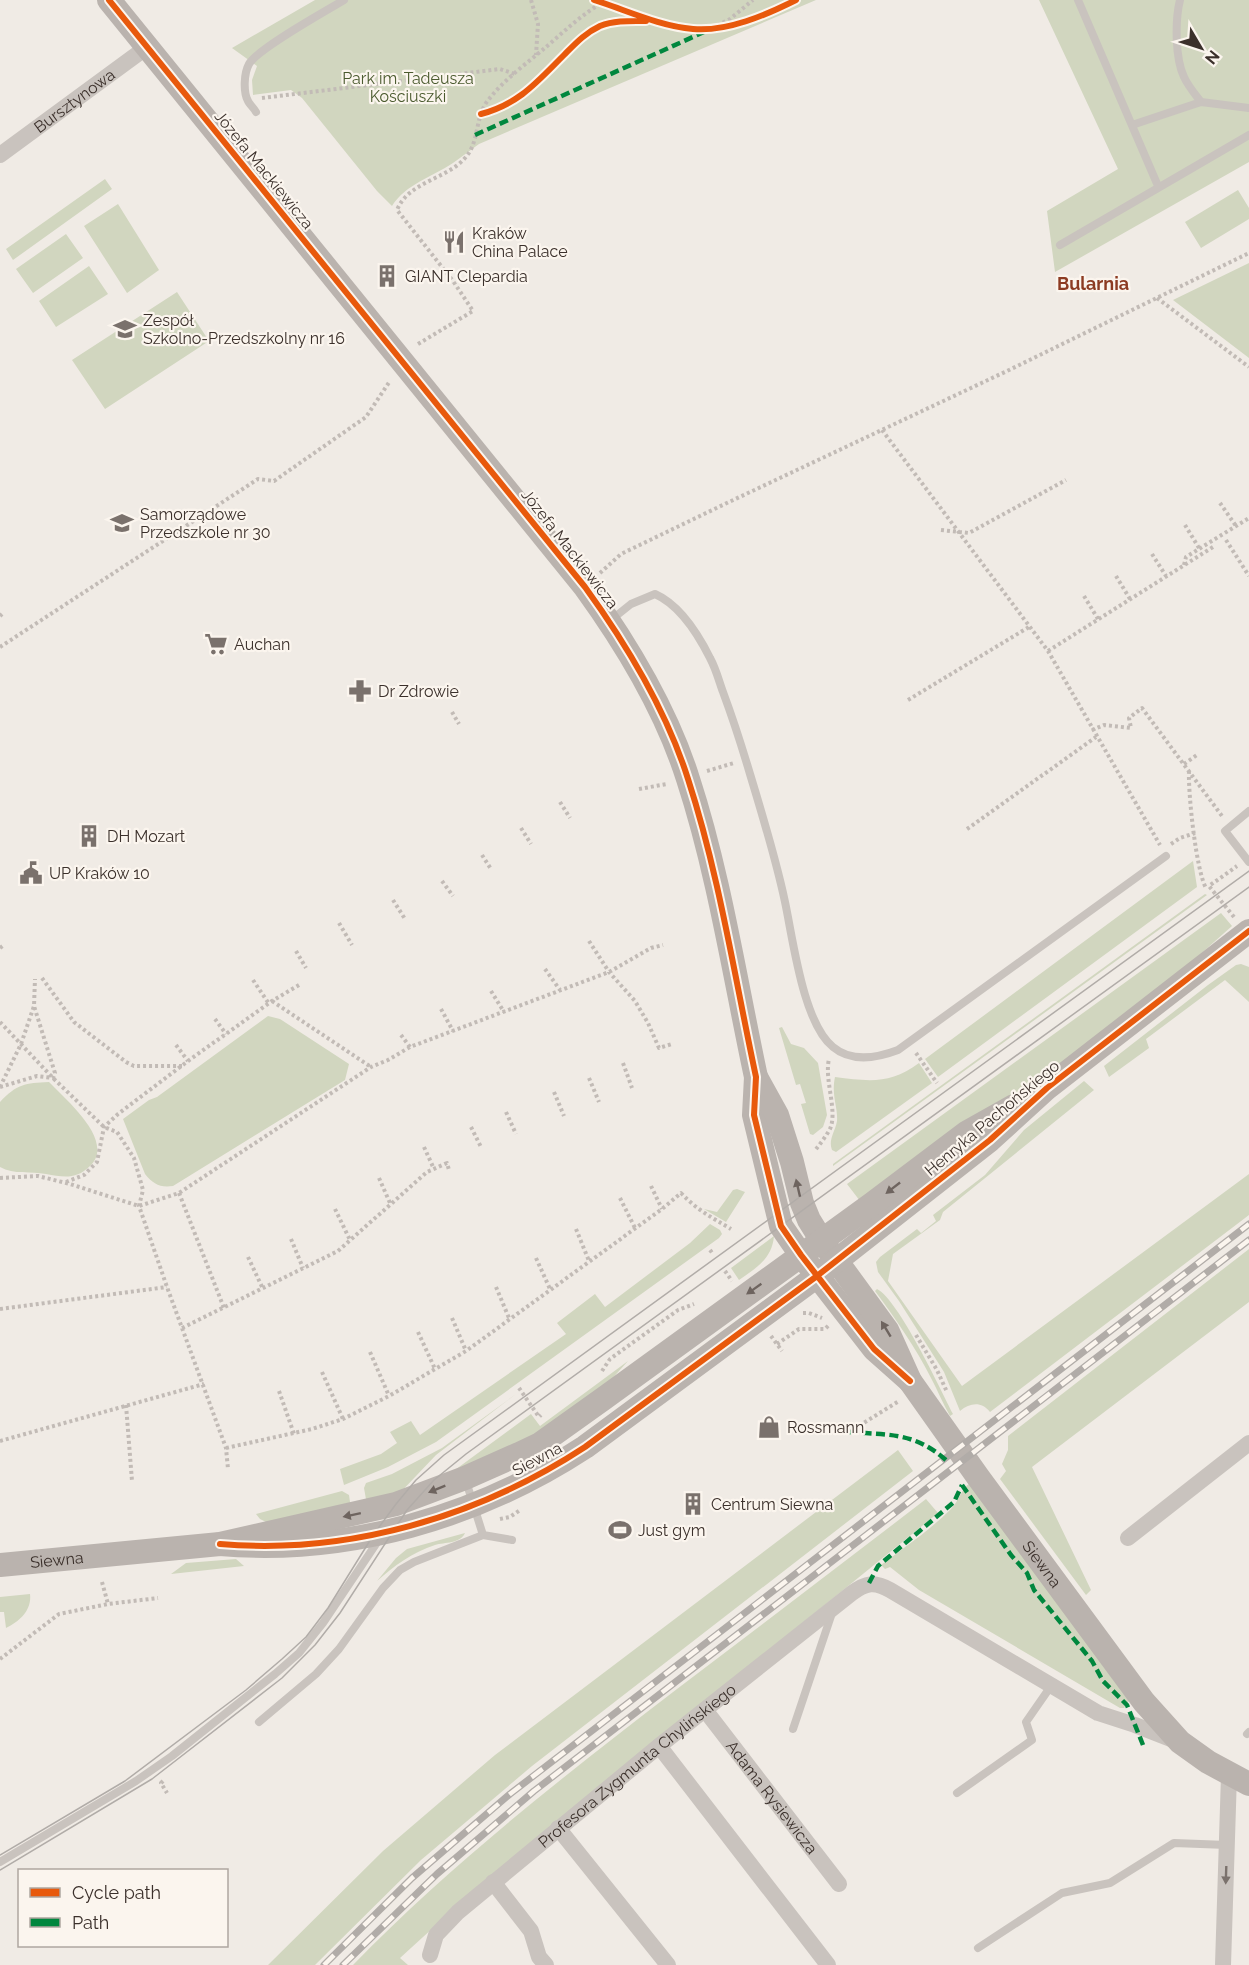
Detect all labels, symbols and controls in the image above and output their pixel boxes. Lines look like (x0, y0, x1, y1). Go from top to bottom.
north arrow (1171, 18, 1231, 78)
text: N (1201, 46, 1223, 68)
street label: Bursztynowa (30, 65, 118, 136)
park label: Park im. Tadeusza Kościuszki (342, 69, 474, 106)
street label: Józefa Mackiewicza (211, 107, 317, 233)
place label: Kraków China Palace (472, 224, 568, 261)
restaurant icon: Kraków China Palace (441, 229, 467, 255)
building icon: GIANT Clepardia (374, 263, 400, 289)
place label: GIANT Clepardia (405, 267, 528, 286)
district label: Bularnia (1057, 273, 1129, 294)
place label: Zespół Szkolno-Przedszkolny nr 16 (143, 311, 345, 348)
school or university icon: Zespół Szkolno-Przedszkolny nr 16 (112, 316, 138, 342)
street label: Józefa Mackiewicza (517, 485, 623, 613)
place label: Samorządowe Przedszkole nr 30 (140, 505, 271, 542)
school or university icon: Samorządowe Przedszkole nr 30 (109, 510, 135, 536)
supermarket icon: Auchan (203, 631, 229, 657)
place label: Auchan (234, 635, 290, 654)
pharmacy icon: Dr Zdrowie (347, 678, 373, 704)
place label: Dr Zdrowie (378, 682, 459, 701)
building icon: DH Mozart (76, 823, 102, 849)
place label: DH Mozart (107, 827, 186, 846)
public building icon: UP Kraków 10 (18, 860, 44, 886)
place label: UP Kraków 10 (49, 864, 150, 883)
street label: Henryka Pachońskiego (921, 1056, 1063, 1180)
one-way arrow (793, 1178, 802, 1197)
one-way arrow (885, 1182, 900, 1194)
one-way arrow (746, 1283, 762, 1295)
one-way arrow (880, 1321, 891, 1337)
shop icon: Rossmann (756, 1414, 782, 1440)
place label: Rossmann (787, 1418, 864, 1437)
street label: Siewna (509, 1438, 565, 1480)
one-way arrow (428, 1485, 446, 1494)
building icon: Centrum Siewna (680, 1491, 706, 1517)
place label: Centrum Siewna (711, 1495, 833, 1514)
one-way arrow (342, 1511, 361, 1520)
sports icon: Just gym (607, 1517, 633, 1543)
place label: Just gym (638, 1521, 706, 1540)
street label: Siewna (1019, 1537, 1066, 1591)
street label: Siewna (29, 1548, 84, 1572)
street label: Profesora Zygmunta Chylińskiego (534, 1679, 739, 1851)
street label: Adama Rysiewicza (722, 1737, 822, 1858)
one-way arrow (1221, 1866, 1231, 1885)
legend (18, 1869, 228, 1947)
text: Cycle path (72, 1882, 161, 1903)
text: Path (72, 1912, 109, 1933)

